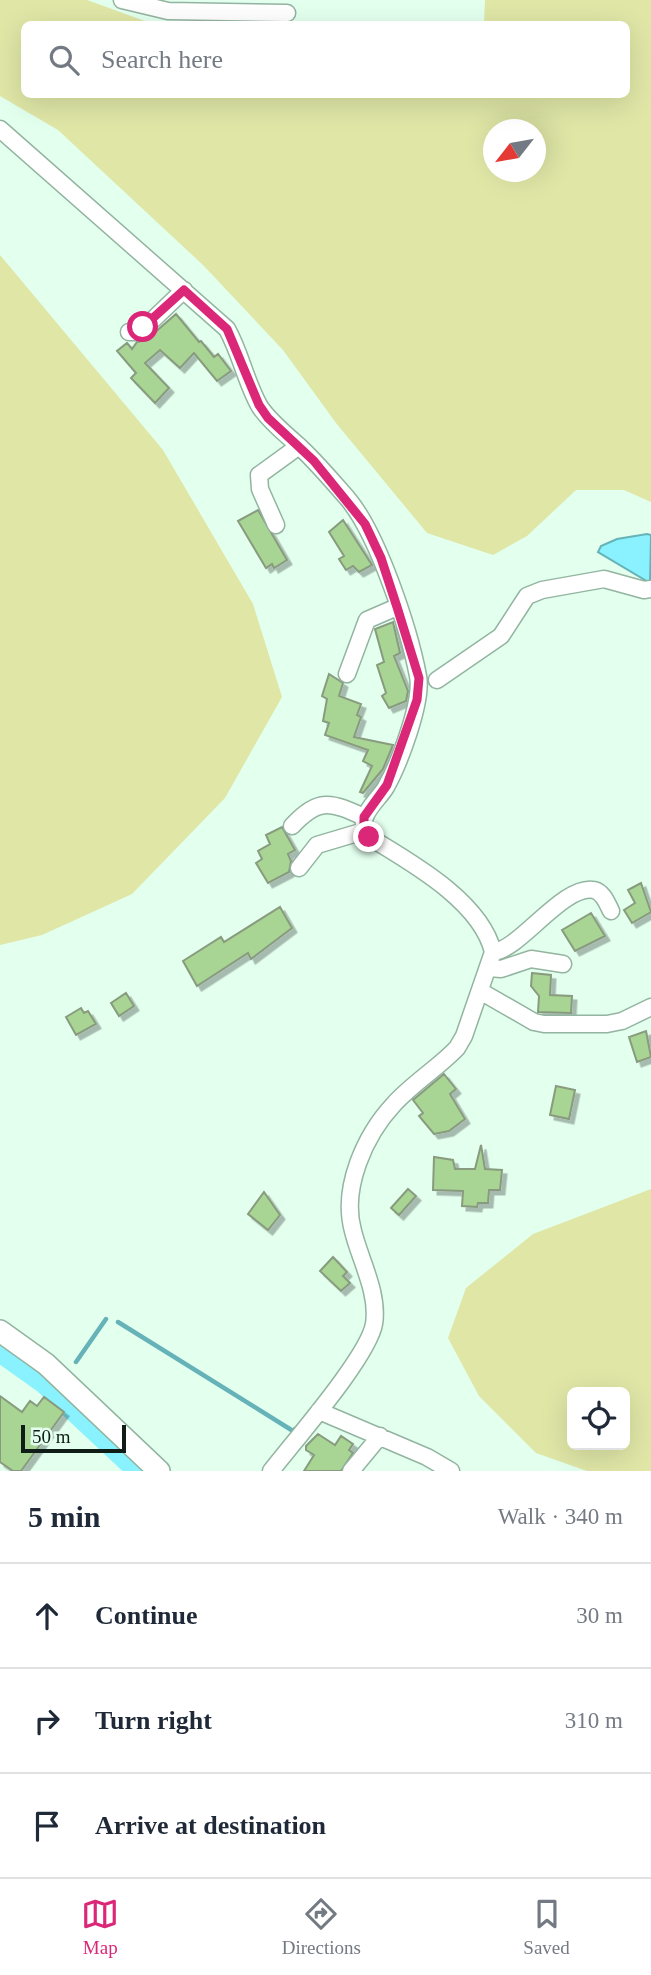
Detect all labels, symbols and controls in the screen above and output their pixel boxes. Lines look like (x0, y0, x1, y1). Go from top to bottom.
search box (21, 21, 630, 98)
icon: search (45, 41, 83, 79)
text: Search here (101, 45, 223, 74)
north arrow (483, 119, 546, 182)
route start (127, 311, 158, 342)
route end (353, 821, 384, 852)
map controls (567, 1387, 630, 1450)
button: locate (567, 1387, 630, 1450)
scale bar (21, 1422, 126, 1454)
text: 50 m (32, 1426, 71, 1447)
text: 5 min (28, 1500, 101, 1533)
text: Walk · 340 m (498, 1504, 623, 1529)
icon: ahead (28, 1597, 66, 1635)
text: Continue (95, 1601, 198, 1630)
text: 30 m (576, 1603, 623, 1628)
icon: right (28, 1702, 66, 1740)
text: Turn right (95, 1706, 212, 1735)
text: 310 m (565, 1708, 623, 1733)
icon: arrive (28, 1807, 66, 1845)
text: Arrive at destination (95, 1811, 326, 1840)
tab: Map (81, 1895, 119, 1959)
tab: Directions (282, 1895, 361, 1959)
tab: Saved (523, 1895, 570, 1959)

